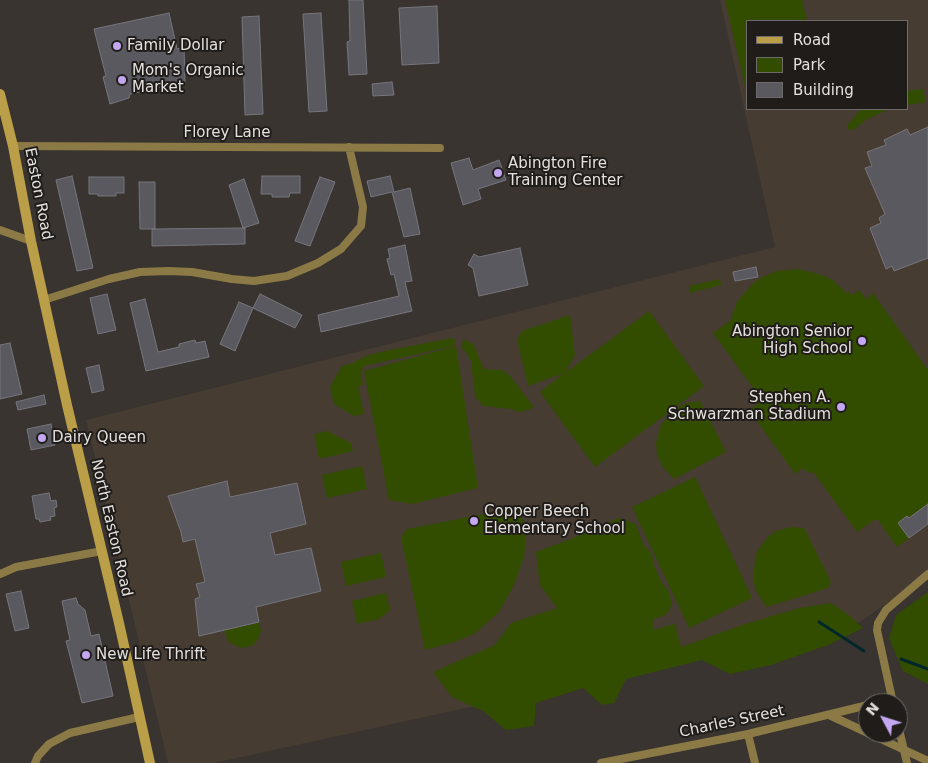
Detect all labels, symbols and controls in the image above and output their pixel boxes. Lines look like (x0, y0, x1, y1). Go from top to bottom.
legend (746, 20, 908, 110)
text: Road (793, 31, 831, 49)
place label: Family Dollar (127, 37, 224, 55)
marker: Family Dollar (111, 40, 123, 52)
text: Park (793, 56, 825, 74)
place label: Mom's Organic Market (132, 62, 244, 97)
marker: Mom's Organic Market (116, 74, 128, 86)
text: Building (793, 81, 854, 99)
street label: Florey Lane (184, 124, 270, 142)
street label: Easton Road (20, 146, 56, 242)
place label: Abington Fire Training Center (508, 155, 622, 190)
marker: Abington Fire Training Center (492, 167, 504, 179)
place label: Abington Senior High School (732, 323, 852, 358)
marker: Abington Senior High School (856, 335, 868, 347)
place label: Stephen A. Schwarzman Stadium (668, 389, 831, 424)
marker: Stephen A. Schwarzman Stadium (835, 401, 847, 413)
place label: Dairy Queen (52, 429, 146, 447)
marker: Dairy Queen (36, 432, 48, 444)
street label: North Easton Road (86, 458, 136, 598)
place label: Copper Beech Elementary School (484, 503, 625, 538)
marker: Copper Beech Elementary School (468, 515, 480, 527)
place label: New Life Thrift (96, 646, 205, 664)
marker: New Life Thrift (80, 649, 92, 661)
north arrow (858, 693, 908, 743)
text: N (862, 699, 882, 719)
street label: Charles Street (678, 702, 786, 742)

